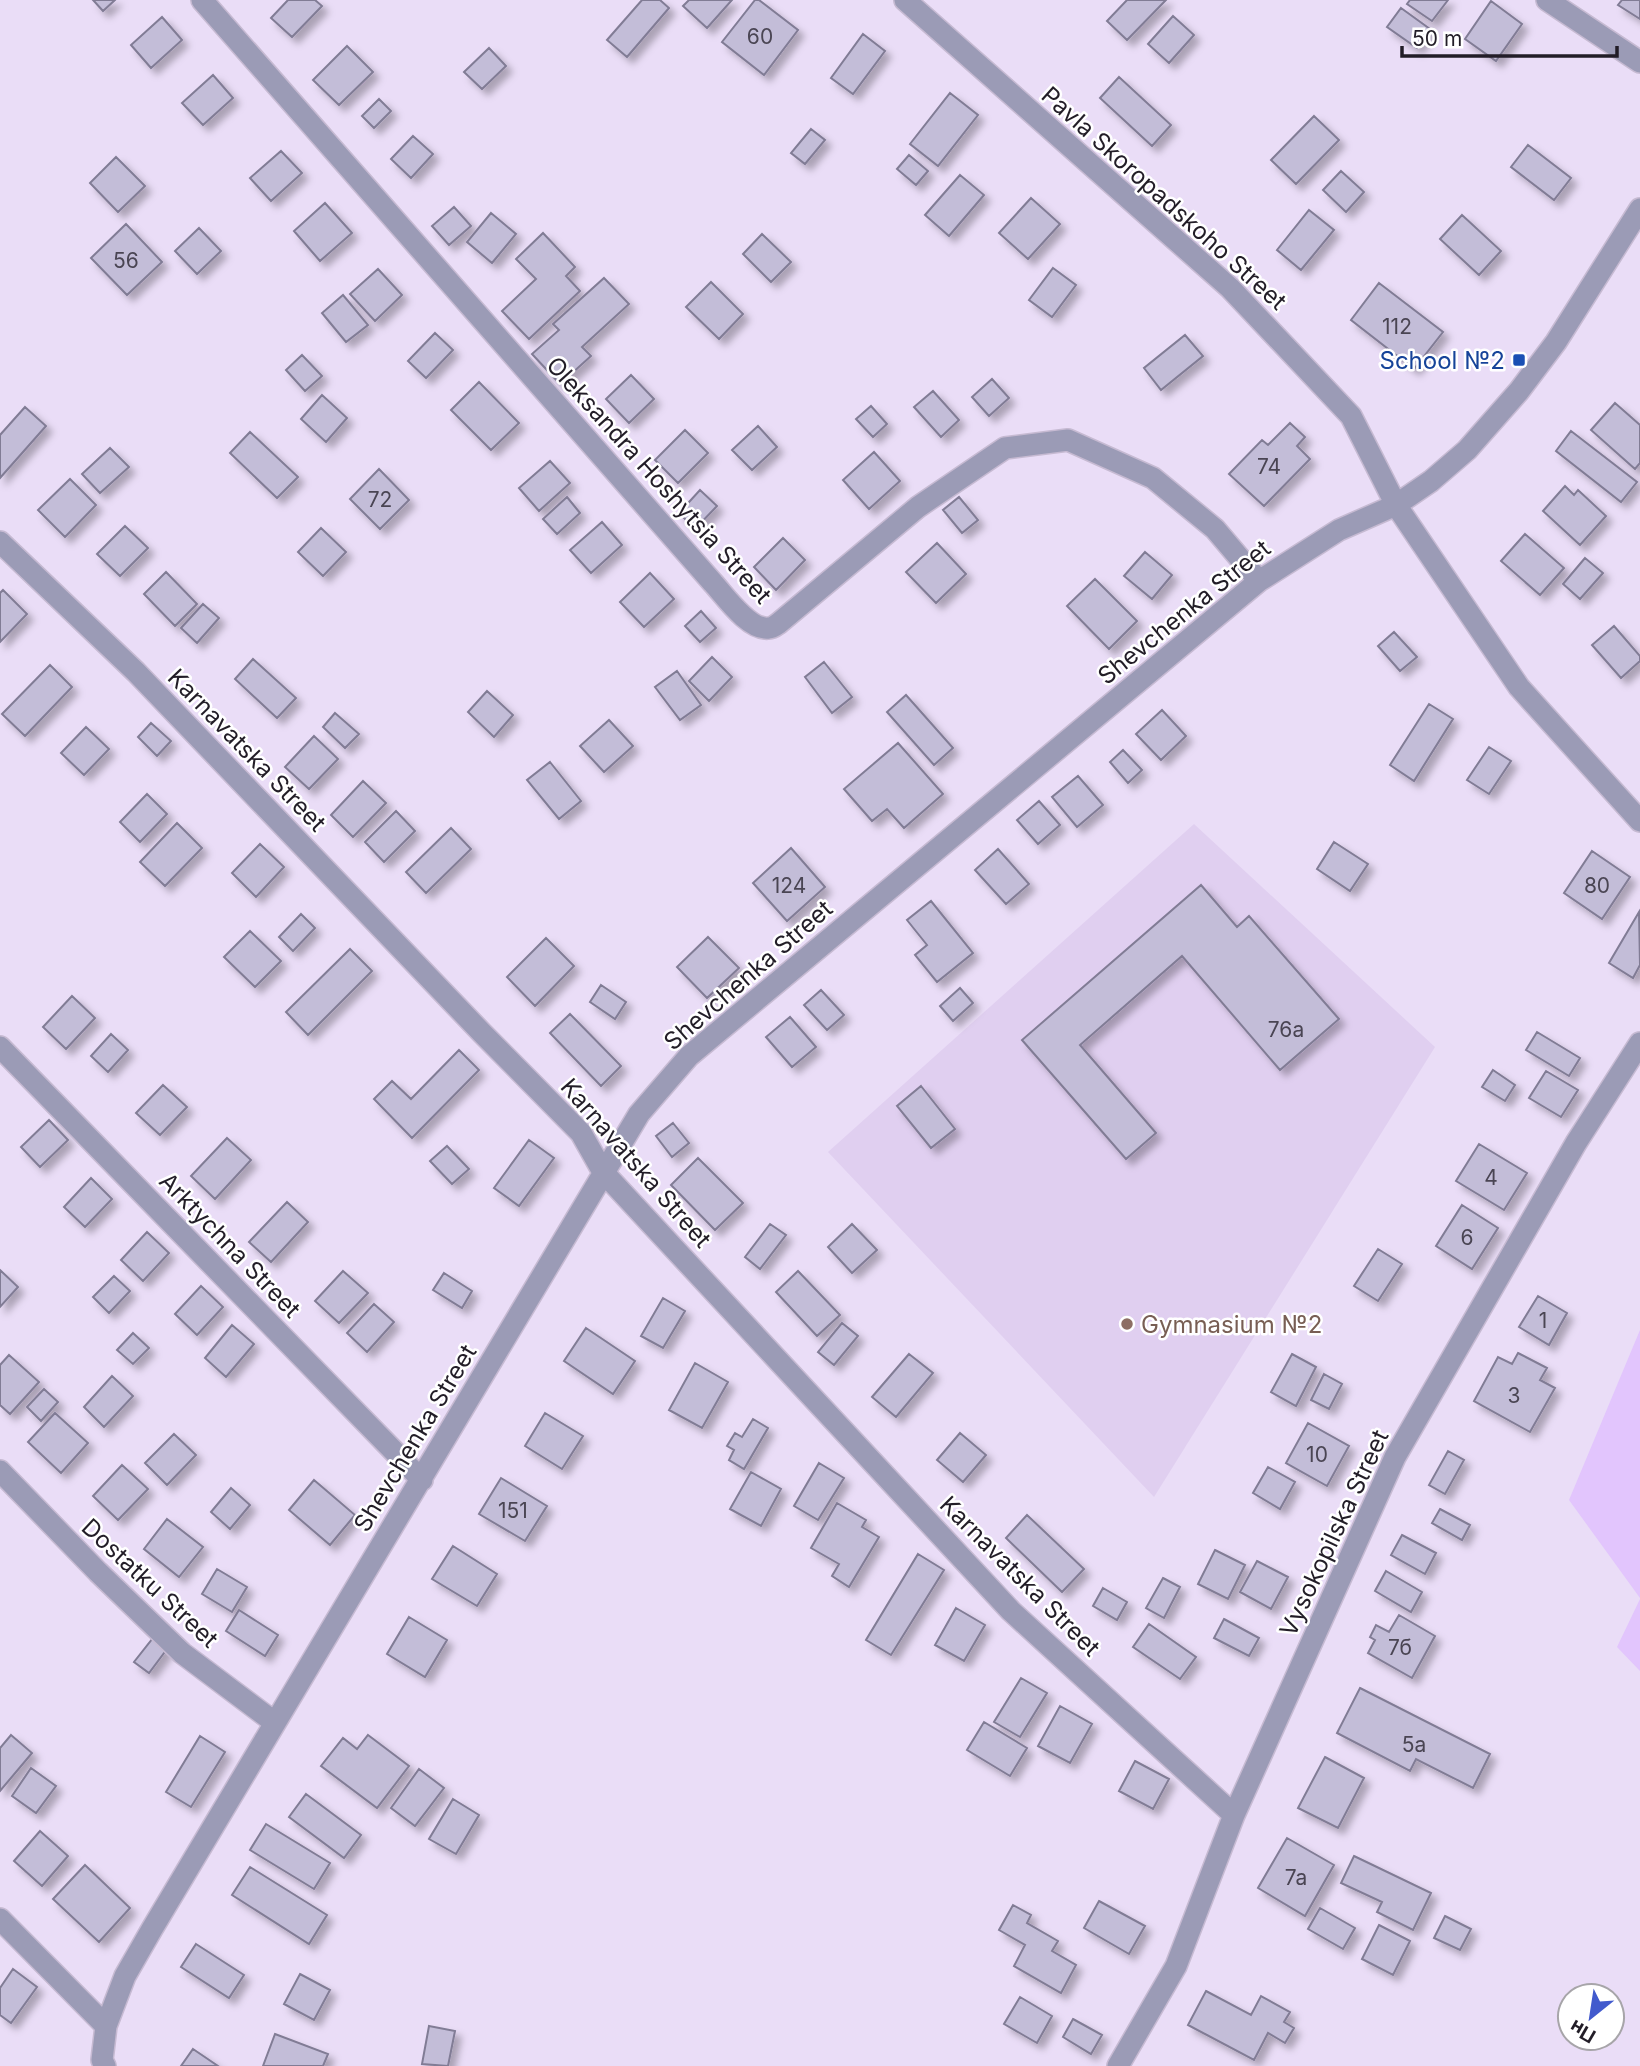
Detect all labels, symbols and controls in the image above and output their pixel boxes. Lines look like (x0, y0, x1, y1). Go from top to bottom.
scale bar (1402, 14, 1617, 58)
house number: 60 (747, 24, 773, 49)
text: 50 m (1412, 26, 1462, 51)
street label: Pavla Skoropadskoho Street (1036, 80, 1292, 316)
house number: 56 (113, 248, 139, 273)
house number: 112 (1382, 314, 1412, 339)
place label: School №2 (1380, 346, 1505, 375)
street label: Oleksandra Hoshytsia Street (540, 351, 778, 610)
marker: School №2 (1511, 352, 1527, 368)
house number: 74 (1257, 454, 1281, 479)
house number: 72 (368, 487, 392, 512)
street label: Shevchenka Street (1092, 534, 1276, 690)
street label: Karnavatska Street (162, 663, 332, 837)
house number: 124 (772, 873, 806, 898)
house number: 80 (1584, 873, 1610, 898)
street label: Shevchenka Street (658, 894, 838, 1056)
house number: 76а (1268, 1017, 1304, 1042)
street label: Karnavatska Street (555, 1073, 717, 1254)
house number: 4 (1484, 1165, 1498, 1190)
street label: Arktychna Street (153, 1166, 307, 1324)
house number: 6 (1460, 1225, 1474, 1250)
house number: 1 (1539, 1308, 1547, 1333)
place label: Gymnasium №2 (1141, 1310, 1322, 1339)
marker: Gymnasium №2 (1119, 1316, 1135, 1332)
street label: Shevchenka Street (348, 1339, 482, 1537)
house number: 3 (1508, 1383, 1520, 1408)
street label: Vysokopilska Street (1273, 1425, 1395, 1641)
house number: 10 (1306, 1442, 1328, 1467)
street label: Karnavatska Street (934, 1490, 1106, 1662)
house number: 151 (498, 1498, 528, 1523)
street label: Dostatku Street (76, 1513, 224, 1654)
house number: 7б (1388, 1635, 1412, 1660)
house number: 5а (1402, 1732, 1426, 1757)
house number: 7а (1285, 1865, 1307, 1890)
north arrow (1556, 1982, 1626, 2052)
text: Пн (1566, 2015, 1600, 2048)

